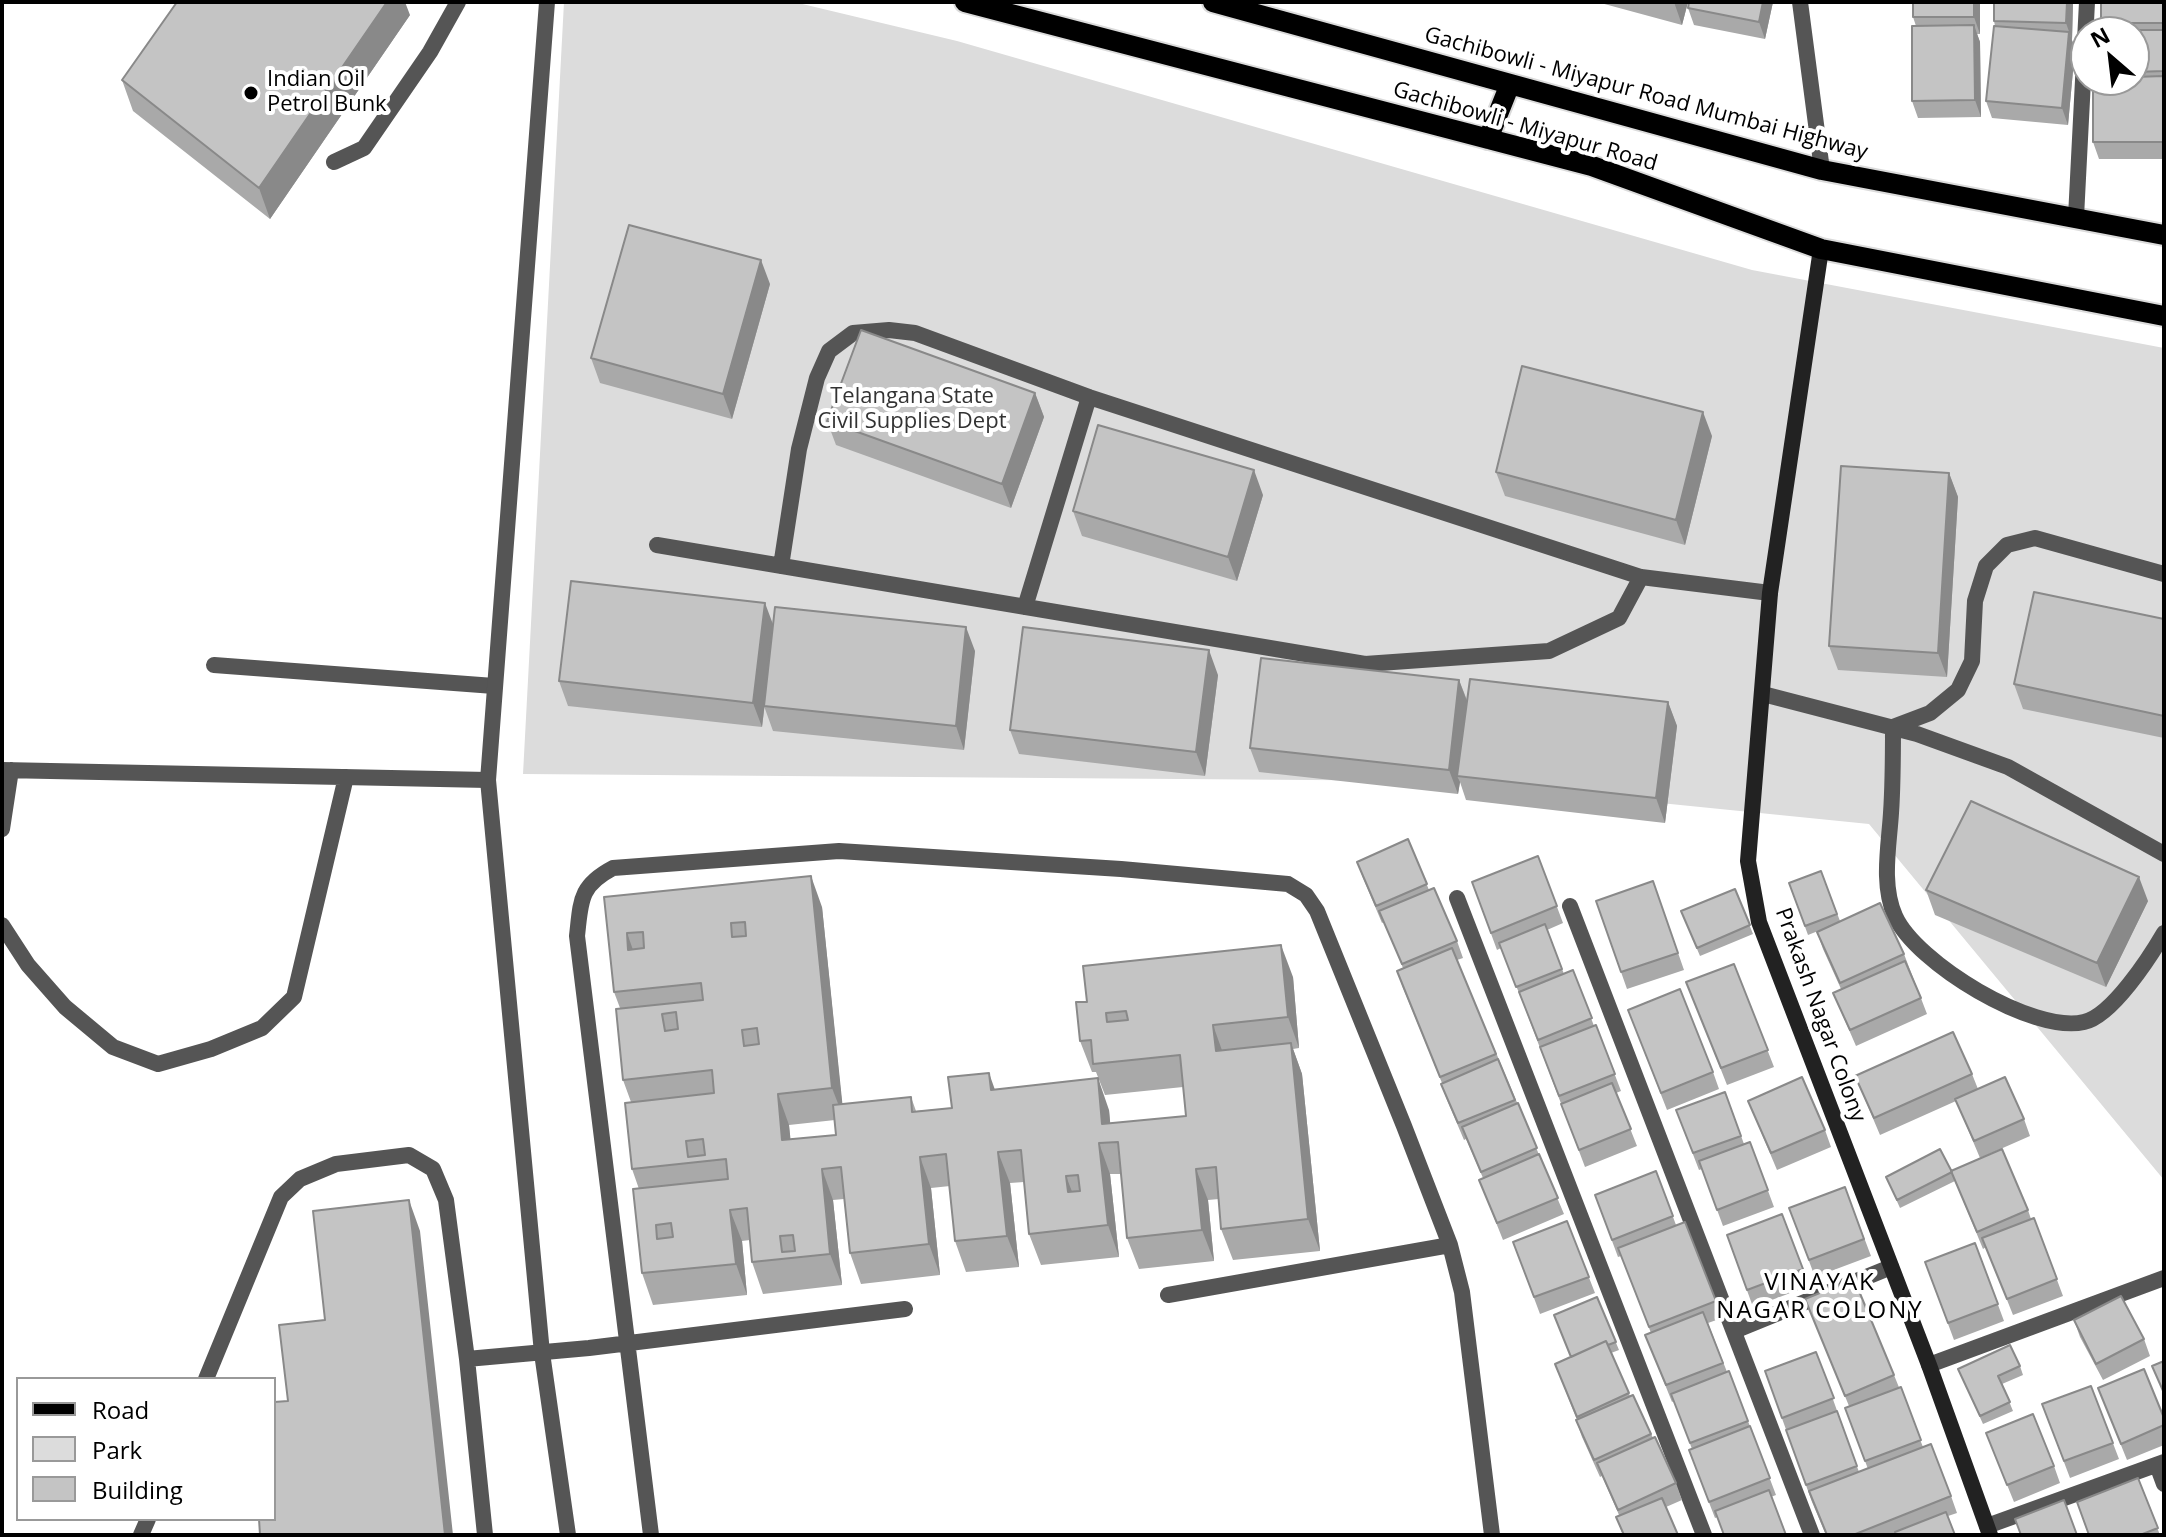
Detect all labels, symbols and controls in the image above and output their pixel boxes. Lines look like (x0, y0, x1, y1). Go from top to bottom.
north arrow (2070, 16, 2150, 96)
text: N (2085, 19, 2115, 54)
street label: Gachibowli - Miyapur Road Mumbai Highway (1422, 22, 1870, 166)
place label: Indian Oil Petrol Bunk (267, 67, 387, 118)
street label: Gachibowli - Miyapur Road (1390, 77, 1660, 177)
marker: Indian Oil Petrol Bunk (242, 84, 260, 102)
park label: Telangana State Civil Supplies Dept (818, 384, 1006, 436)
street label: Prakash Nagar Colony (1769, 904, 1871, 1126)
district label: VINAYAK NAGAR COLONY (1716, 1269, 1924, 1325)
legend (16, 1377, 276, 1521)
text: Road (92, 1393, 149, 1426)
text: Park (92, 1433, 142, 1466)
text: Building (92, 1473, 183, 1506)

